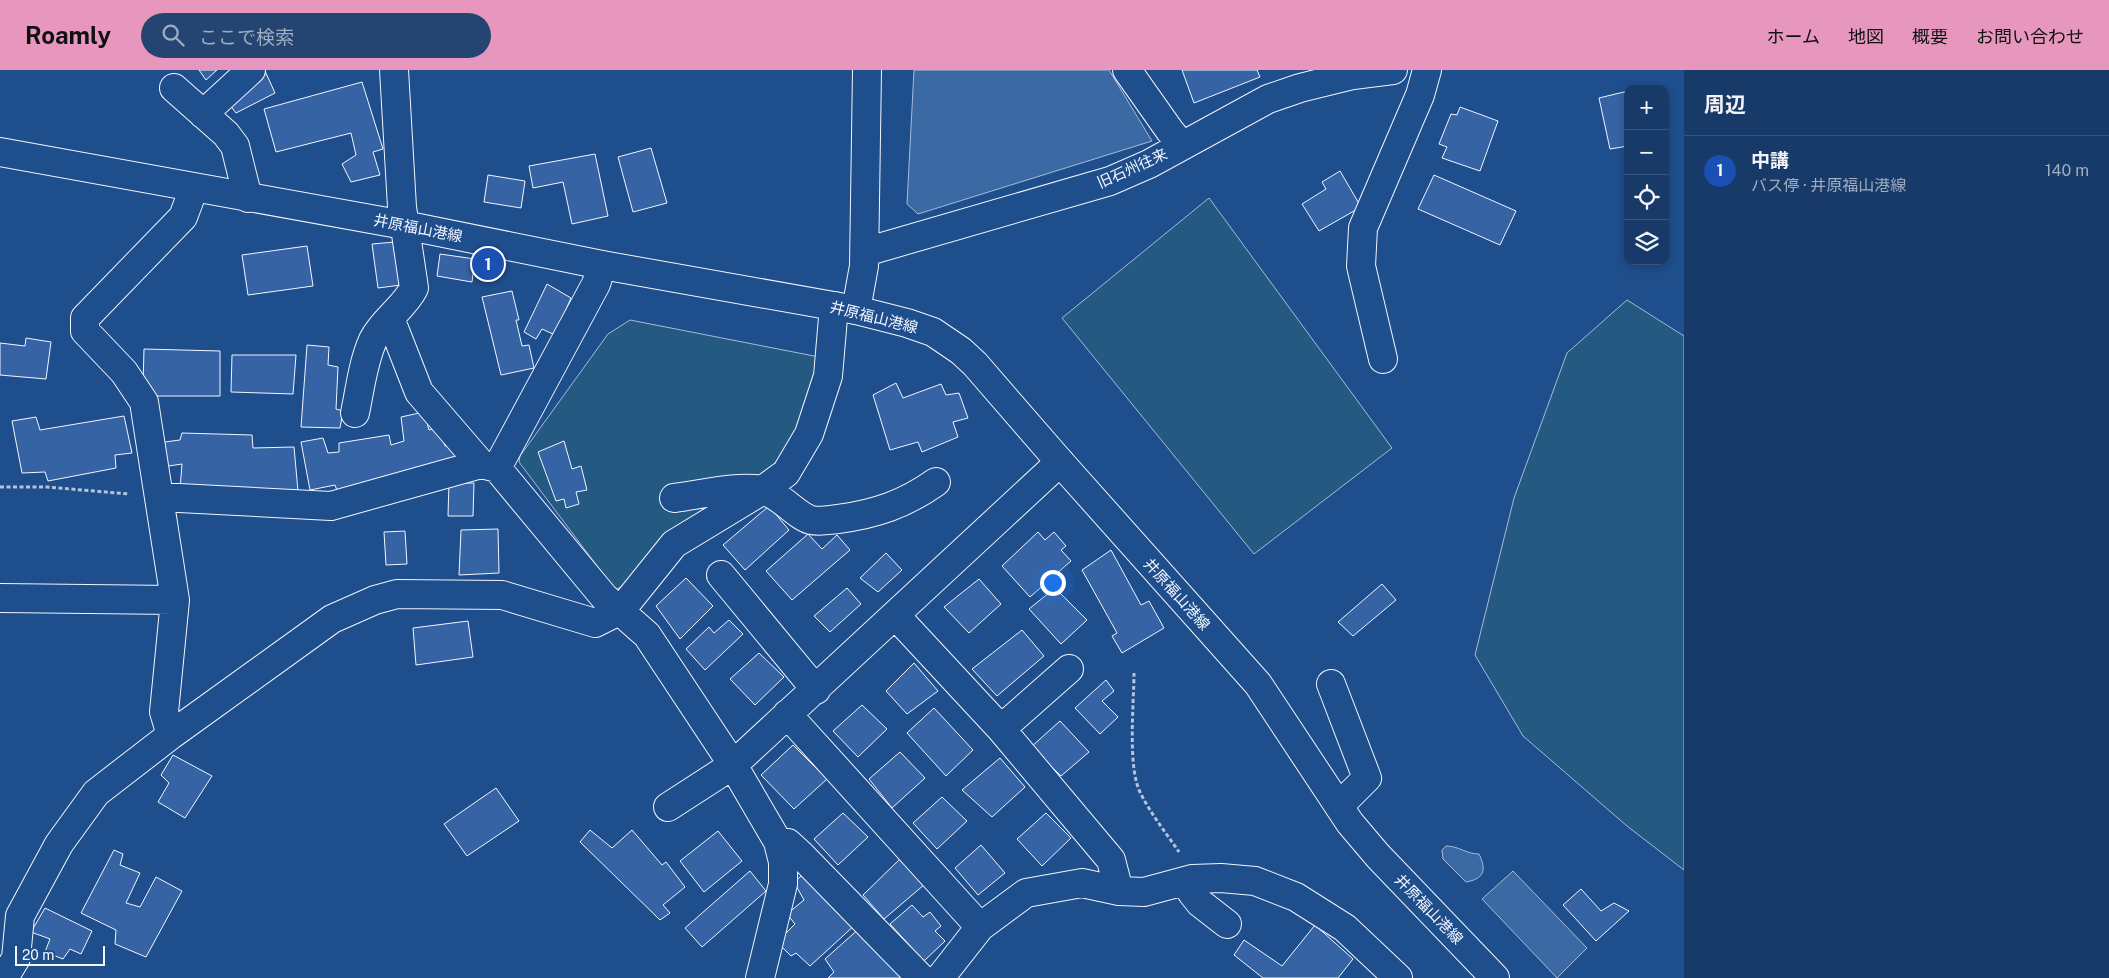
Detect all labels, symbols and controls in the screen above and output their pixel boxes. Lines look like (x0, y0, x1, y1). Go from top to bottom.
search box (141, 13, 491, 58)
text: Roamly (25, 21, 111, 49)
icon: search (159, 21, 187, 49)
text: ここで検索 (199, 26, 294, 48)
text: ホーム (1767, 26, 1820, 47)
text: 地図 (1848, 26, 1884, 47)
text: 概要 (1912, 26, 1948, 47)
text: お問い合わせ (1976, 26, 2084, 47)
map controls (1624, 85, 1669, 265)
button: + (1624, 85, 1669, 130)
text: 周辺 (1704, 92, 1746, 117)
button: − (1624, 130, 1669, 175)
street label: 旧石州往来 (1094, 145, 1170, 191)
text: 中講 (1751, 149, 1789, 171)
text: 1 (1717, 161, 1723, 180)
text: 140 m (2045, 161, 2089, 180)
button: locate (1624, 175, 1669, 220)
text: バス停 · 井原福山港線 (1751, 176, 1906, 195)
street label: 井原福山港線 (372, 211, 464, 245)
button: layers (1624, 220, 1669, 265)
pin: 1 (472, 245, 504, 283)
street label: 井原福山港線 (828, 298, 920, 336)
street label: 井原福山港線 (1141, 555, 1213, 633)
your location (1040, 570, 1066, 596)
street label: 井原福山港線 (1392, 871, 1466, 947)
scale bar (15, 943, 105, 966)
text: 20 m (22, 947, 54, 963)

